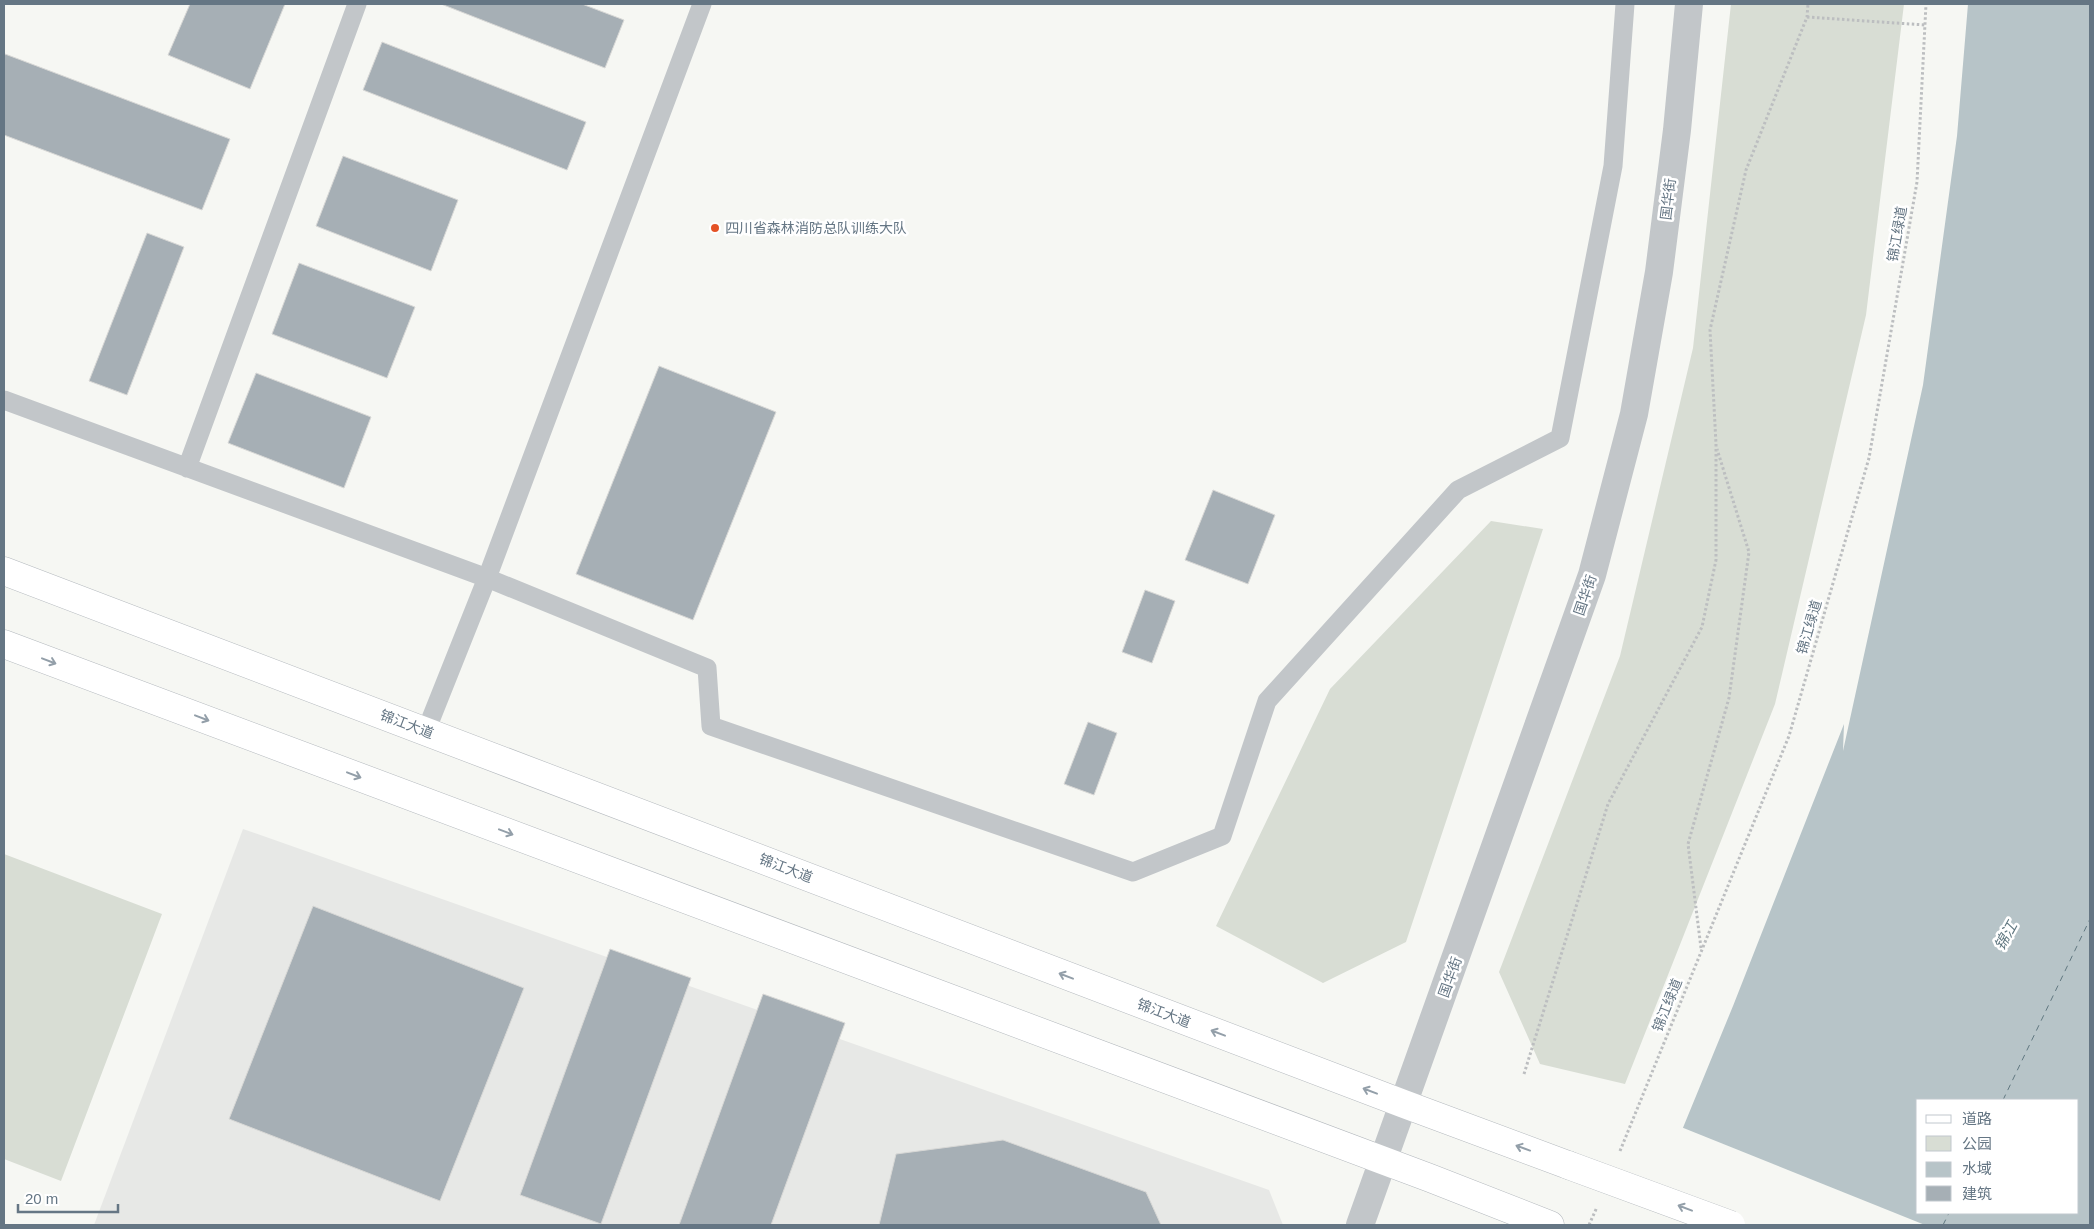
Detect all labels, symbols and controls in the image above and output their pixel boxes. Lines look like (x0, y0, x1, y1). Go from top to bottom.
street label: 国华街 (1658, 177, 1678, 221)
street label: 锦江绿道 (1884, 205, 1910, 263)
place label: 四川省森林消防总队训练大队 (725, 220, 907, 236)
marker: 四川省森林消防总队训练大队 (709, 222, 721, 234)
street label: 国华街 (1571, 573, 1599, 617)
street label: 锦江绿道 (1794, 598, 1824, 656)
one-way arrow (41, 657, 57, 666)
street label: 锦江大道 (378, 706, 436, 742)
one-way arrow (193, 714, 209, 723)
one-way arrow (345, 771, 361, 780)
one-way arrow (498, 828, 513, 837)
street label: 锦江大道 (757, 850, 815, 886)
water label: 锦江 (1991, 917, 2021, 953)
street label: 国华街 (1435, 955, 1465, 999)
one-way arrow (1059, 970, 1074, 979)
street label: 锦江绿道 (1649, 976, 1685, 1034)
street label: 锦江大道 (1135, 995, 1193, 1031)
one-way arrow (1211, 1028, 1226, 1038)
one-way arrow (1363, 1086, 1378, 1096)
legend (1916, 1099, 2079, 1214)
text: 道路 (1962, 1110, 1992, 1127)
text: 公园 (1962, 1135, 1992, 1152)
one-way arrow (1515, 1143, 1531, 1152)
text: 水域 (1962, 1160, 1992, 1177)
scale bar (18, 1182, 118, 1214)
text: 建筑 (1962, 1185, 1992, 1202)
text: 20 m (25, 1190, 58, 1207)
one-way arrow (1678, 1203, 1693, 1212)

